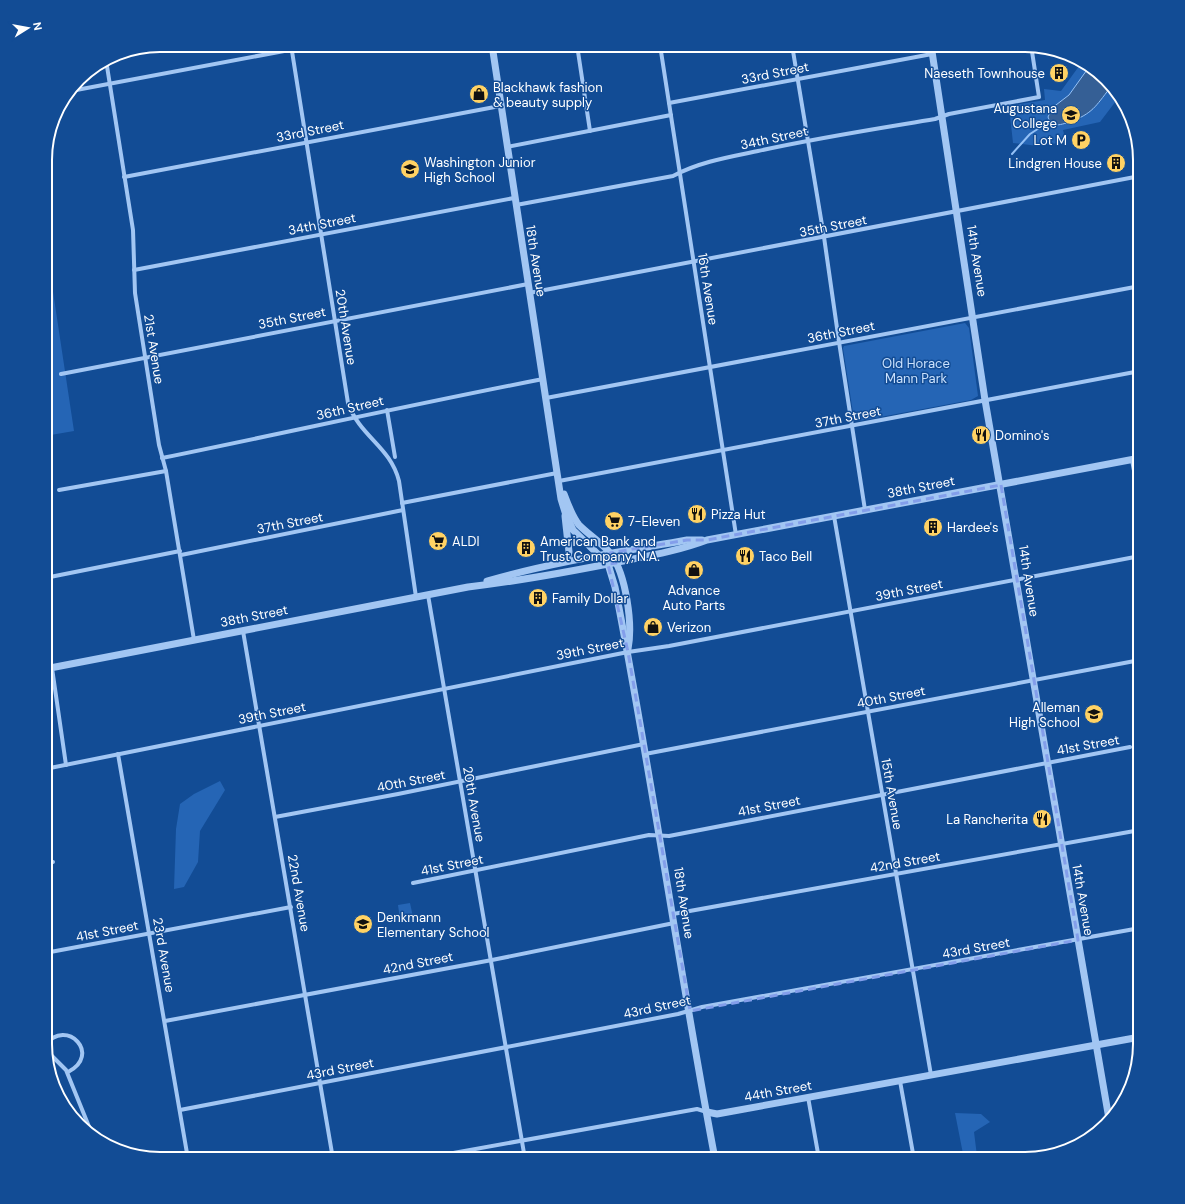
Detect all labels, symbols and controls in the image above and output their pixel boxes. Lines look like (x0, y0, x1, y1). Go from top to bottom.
north arrow (8, 8, 48, 48)
text: N (30, 21, 45, 31)
street label: 33rd Street (740, 58, 810, 88)
building icon: Naeseth Townhouse (1048, 62, 1070, 84)
place label: Naeseth Townhouse (924, 65, 1045, 82)
place label: Blackhawk fashion & beauty supply (493, 79, 603, 111)
shop icon: Blackhawk fashion & beauty supply (468, 83, 490, 105)
place label: Augustana College (993, 100, 1057, 132)
school or university icon: Augustana College (1060, 104, 1082, 126)
street label: 33rd Street (275, 116, 345, 146)
street label: 34th Street (739, 123, 809, 153)
parking icon: Lot M (1070, 129, 1092, 151)
place label: Lot M (1033, 132, 1067, 149)
building icon: Lindgren House (1105, 152, 1127, 174)
place label: Washington Junior High School (424, 154, 536, 186)
place label: Lindgren House (1008, 155, 1102, 172)
school or university icon: Washington Junior High School (399, 158, 421, 180)
street label: 34th Street (287, 209, 357, 239)
street label: 35th Street (798, 211, 868, 241)
street label: 18th Avenue (522, 224, 550, 298)
street label: 14th Avenue (963, 224, 991, 298)
street label: 16th Avenue (694, 252, 722, 326)
street label: 20th Avenue (332, 288, 360, 366)
street label: 35th Street (257, 303, 327, 333)
street label: 21st Avenue (140, 313, 168, 385)
street label: 36th Street (806, 317, 876, 347)
park label: Old Horace Mann Park (882, 355, 950, 387)
street label: 36th Street (315, 392, 385, 424)
street label: 37th Street (813, 402, 883, 432)
restaurant icon: Domino's (970, 424, 992, 446)
place label: Domino's (995, 427, 1050, 444)
street label: 38th Street (886, 472, 956, 502)
restaurant icon: Pizza Hut (686, 503, 708, 525)
place label: Pizza Hut (711, 506, 766, 523)
street label: 37th Street (255, 508, 325, 538)
supermarket icon: 7-Eleven (603, 510, 625, 532)
place label: 7-Eleven (628, 513, 680, 530)
building icon: Hardee's (922, 516, 944, 538)
place label: Hardee's (947, 519, 998, 536)
supermarket icon: ALDI (427, 530, 449, 552)
place label: ALDI (452, 533, 479, 550)
place label: American Bank and Trust Company, N.A. (540, 533, 660, 565)
building icon: American Bank and Trust Company, N.A. (515, 537, 537, 559)
street label: 14th Avenue (1015, 544, 1043, 618)
restaurant icon: Taco Bell (734, 545, 756, 567)
place label: Taco Bell (759, 548, 812, 565)
shop icon: Advance Auto Parts (683, 559, 705, 581)
street label: 39th Street (874, 575, 944, 605)
place label: Advance Auto Parts (663, 582, 725, 614)
building icon: Family Dollar (527, 587, 549, 609)
place label: Family Dollar (552, 590, 628, 607)
street label: 38th Street (219, 601, 289, 631)
shop icon: Verizon (642, 616, 664, 638)
place label: Verizon (667, 619, 711, 636)
street label: 39th Street (555, 634, 625, 664)
street label: 40th Street (855, 682, 927, 712)
street label: 39th Street (237, 698, 307, 728)
place label: Alleman High School (1009, 699, 1080, 731)
school or university icon: Alleman High School (1083, 703, 1105, 725)
street label: 41st Street (1055, 731, 1121, 759)
street label: 15th Avenue (877, 757, 907, 831)
street label: 20th Avenue (459, 765, 489, 843)
street label: 40th Street (375, 766, 447, 796)
street label: 41st Street (736, 792, 802, 820)
restaurant icon: La Rancherita (1031, 808, 1053, 830)
place label: La Rancherita (946, 811, 1028, 828)
street label: 42nd Street (868, 847, 942, 877)
street label: 41st Street (419, 851, 485, 879)
street label: 22nd Avenue (284, 853, 314, 933)
street label: 14th Avenue (1068, 863, 1098, 937)
street label: 18th Avenue (670, 866, 698, 940)
place label: Denkmann Elementary School (377, 909, 490, 941)
school or university icon: Denkmann Elementary School (352, 913, 374, 935)
street label: 23rd Avenue (149, 916, 179, 994)
street label: 41st Street (74, 917, 140, 945)
street label: 43rd Street (941, 934, 1011, 962)
street label: 42nd Street (381, 948, 455, 978)
street label: 43rd Street (622, 992, 692, 1022)
street label: 43rd Street (305, 1054, 375, 1084)
street label: 44th Street (743, 1077, 813, 1105)

